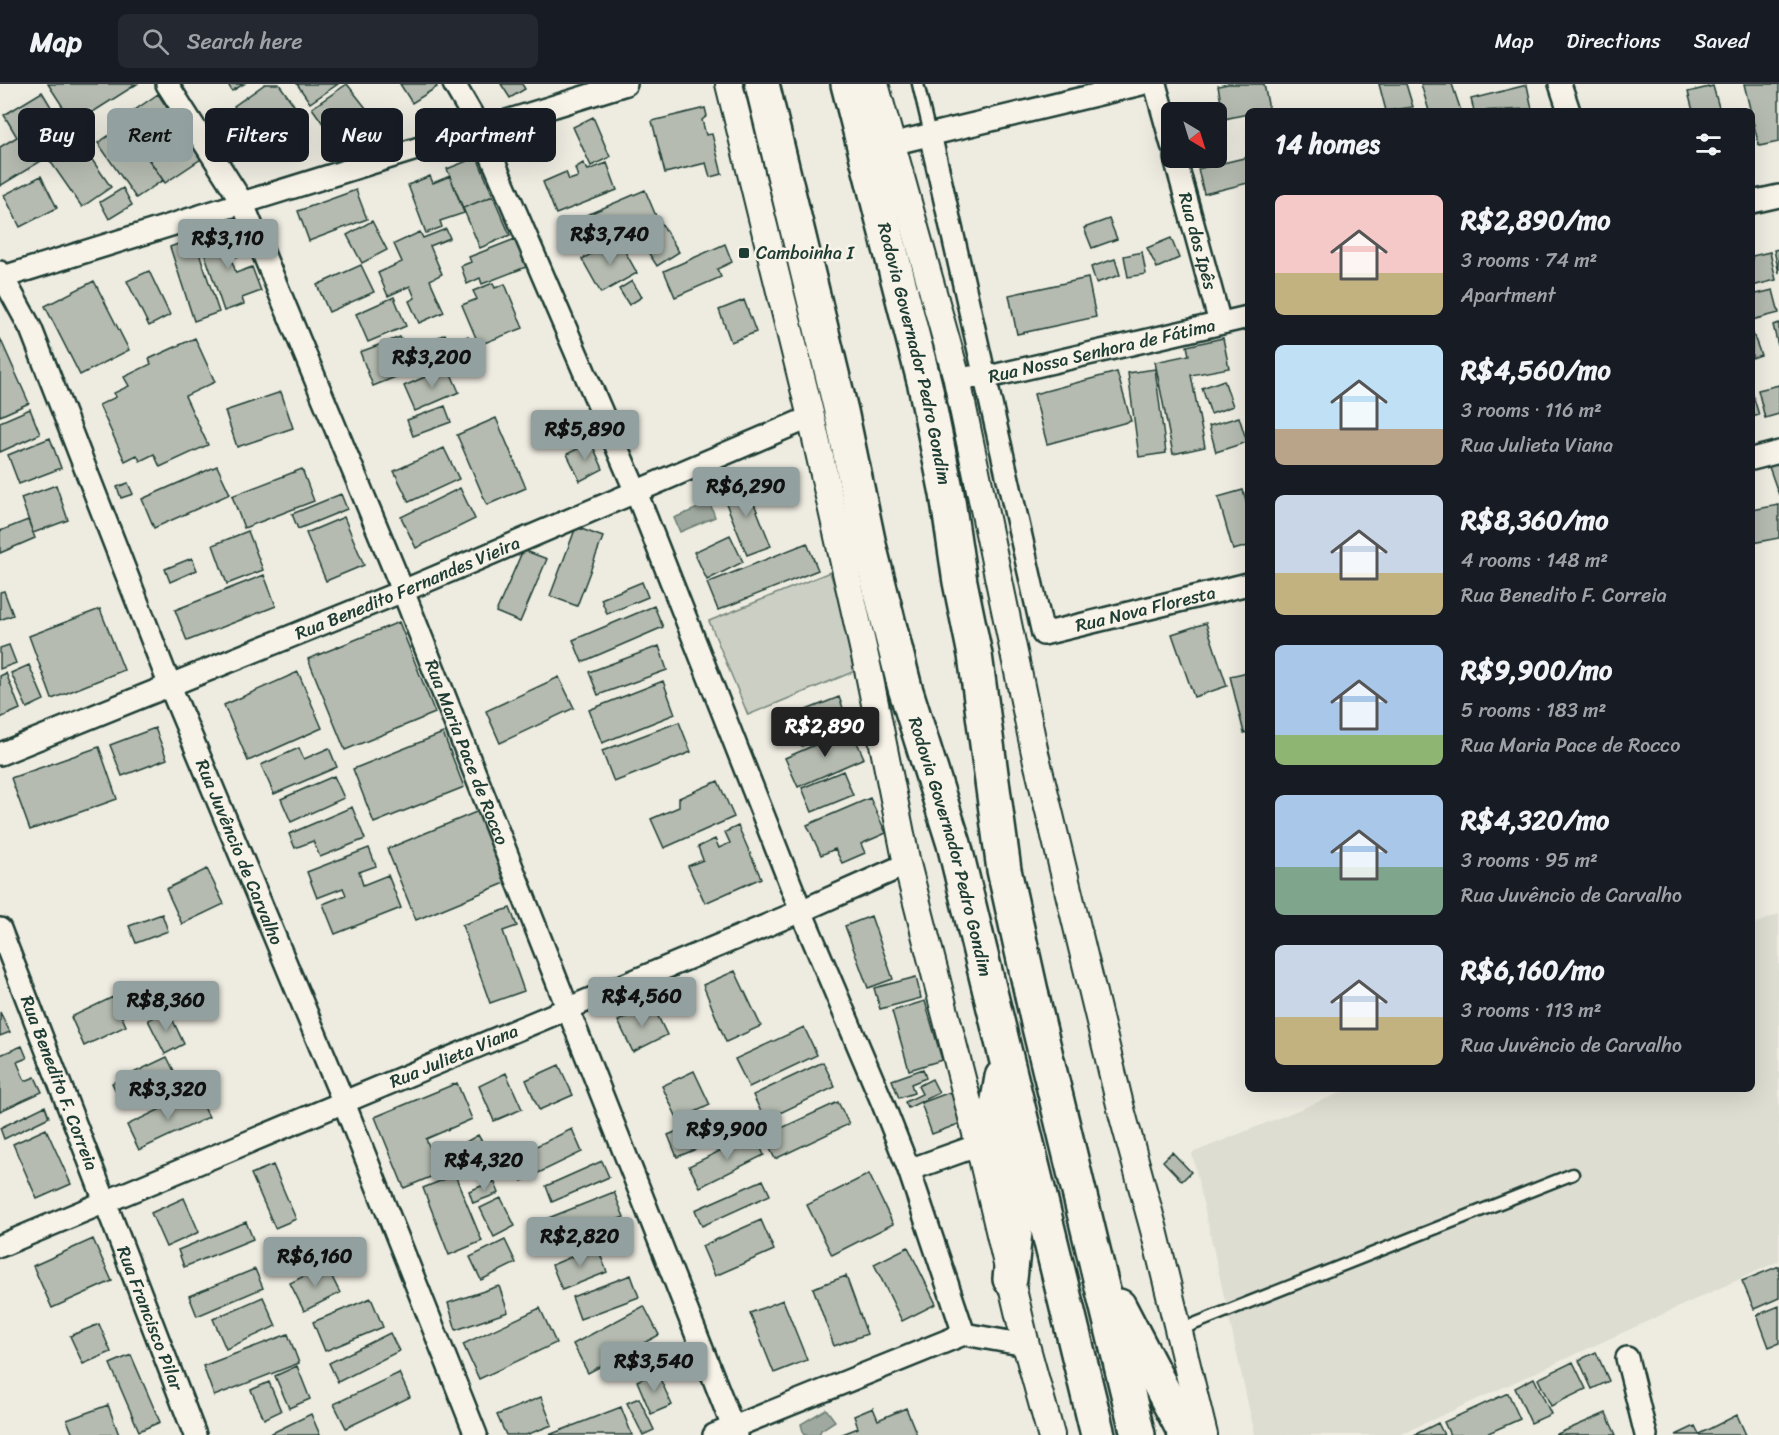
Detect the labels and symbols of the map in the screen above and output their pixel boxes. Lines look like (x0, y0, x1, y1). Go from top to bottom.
north arrow (1161, 102, 1227, 168)
street label: Rua dos Ipês (1169, 189, 1226, 294)
pin: R$3,740 (555, 215, 665, 266)
pin: R$3,110 (173, 219, 283, 270)
street label: Rodovia Governador Pedro Gondim (868, 219, 961, 488)
place label: Camboinha I (756, 237, 856, 269)
marker: Camboinha I (737, 246, 751, 260)
street label: Rua Nossa Senhora de Fátima (985, 309, 1219, 393)
pin: R$3,200 (377, 338, 487, 389)
pin: R$5,890 (530, 410, 640, 461)
pin: R$6,290 (691, 467, 801, 518)
street label: Rua Benedito Fernandes Vieira (290, 527, 525, 649)
street label: Rua Nova Floresta (1072, 576, 1219, 642)
street label: Rua Maria Pace de Rocco (415, 654, 518, 850)
pin: R$2,890 (770, 707, 880, 758)
street label: Rodovia Governador Pedro Gondim (899, 713, 1002, 980)
street label: Rua Juvêncio de Carvalho (186, 754, 292, 950)
pin: R$4,560 (587, 977, 697, 1028)
pin: R$8,360 (111, 981, 221, 1032)
street label: Rua Benedito F. Correia (11, 991, 108, 1175)
street label: Rua Julieta Viana (385, 1015, 523, 1097)
pin: R$3,320 (113, 1070, 223, 1121)
pin: R$9,900 (672, 1110, 782, 1161)
pin: R$4,320 (429, 1141, 539, 1192)
pin: R$2,820 (525, 1217, 635, 1268)
pin: R$6,160 (260, 1237, 370, 1288)
street label: Rua Francisco Pilar (108, 1241, 193, 1397)
pin: R$3,540 (599, 1342, 709, 1393)

